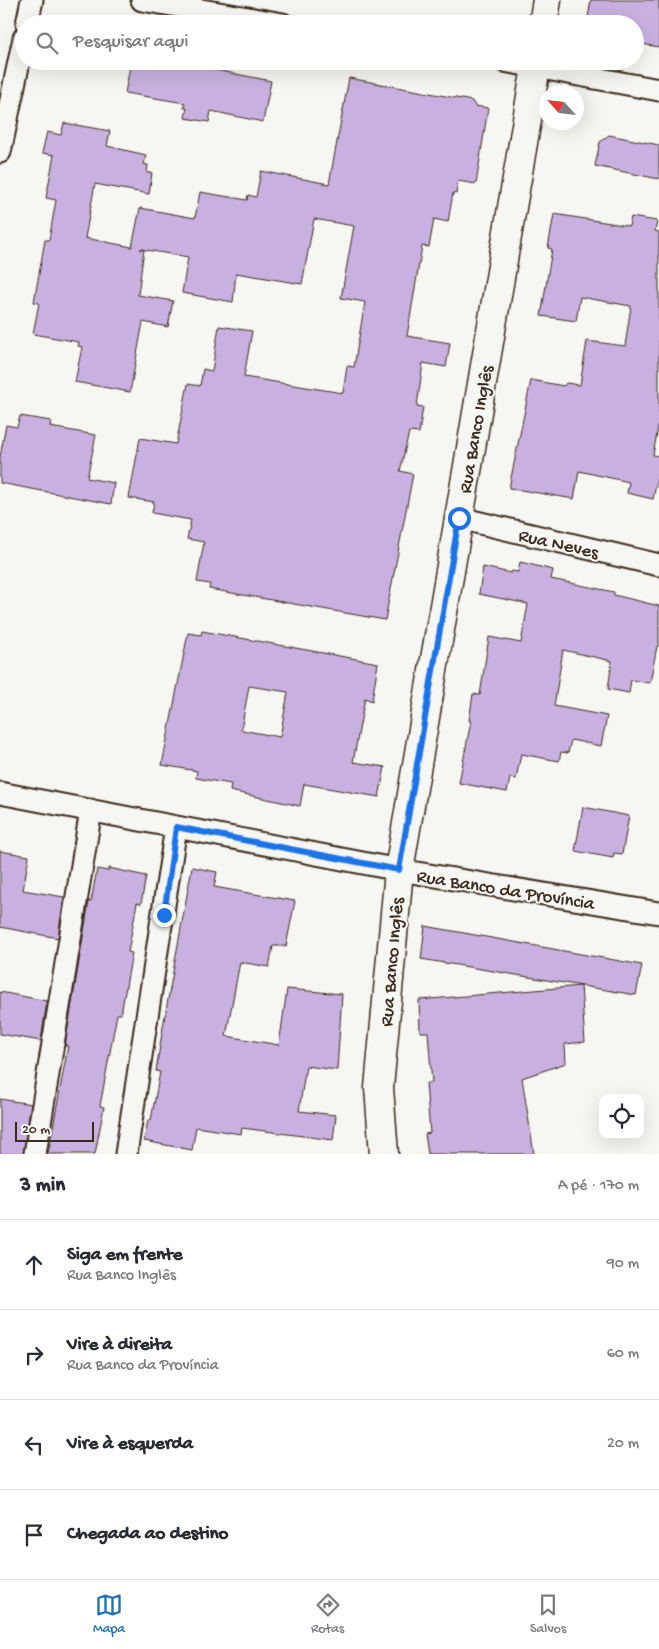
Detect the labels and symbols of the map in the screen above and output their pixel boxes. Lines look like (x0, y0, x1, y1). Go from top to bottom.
north arrow (539, 85, 584, 130)
street label: Rua Banco Inglês (455, 363, 500, 495)
route start (448, 507, 471, 530)
street label: Rua Neves (516, 525, 601, 566)
street label: Rua Banco da Província (415, 866, 598, 917)
street label: Rua Banco Inglês (376, 896, 411, 1028)
route end (153, 904, 176, 927)
scale bar (15, 1119, 94, 1142)

